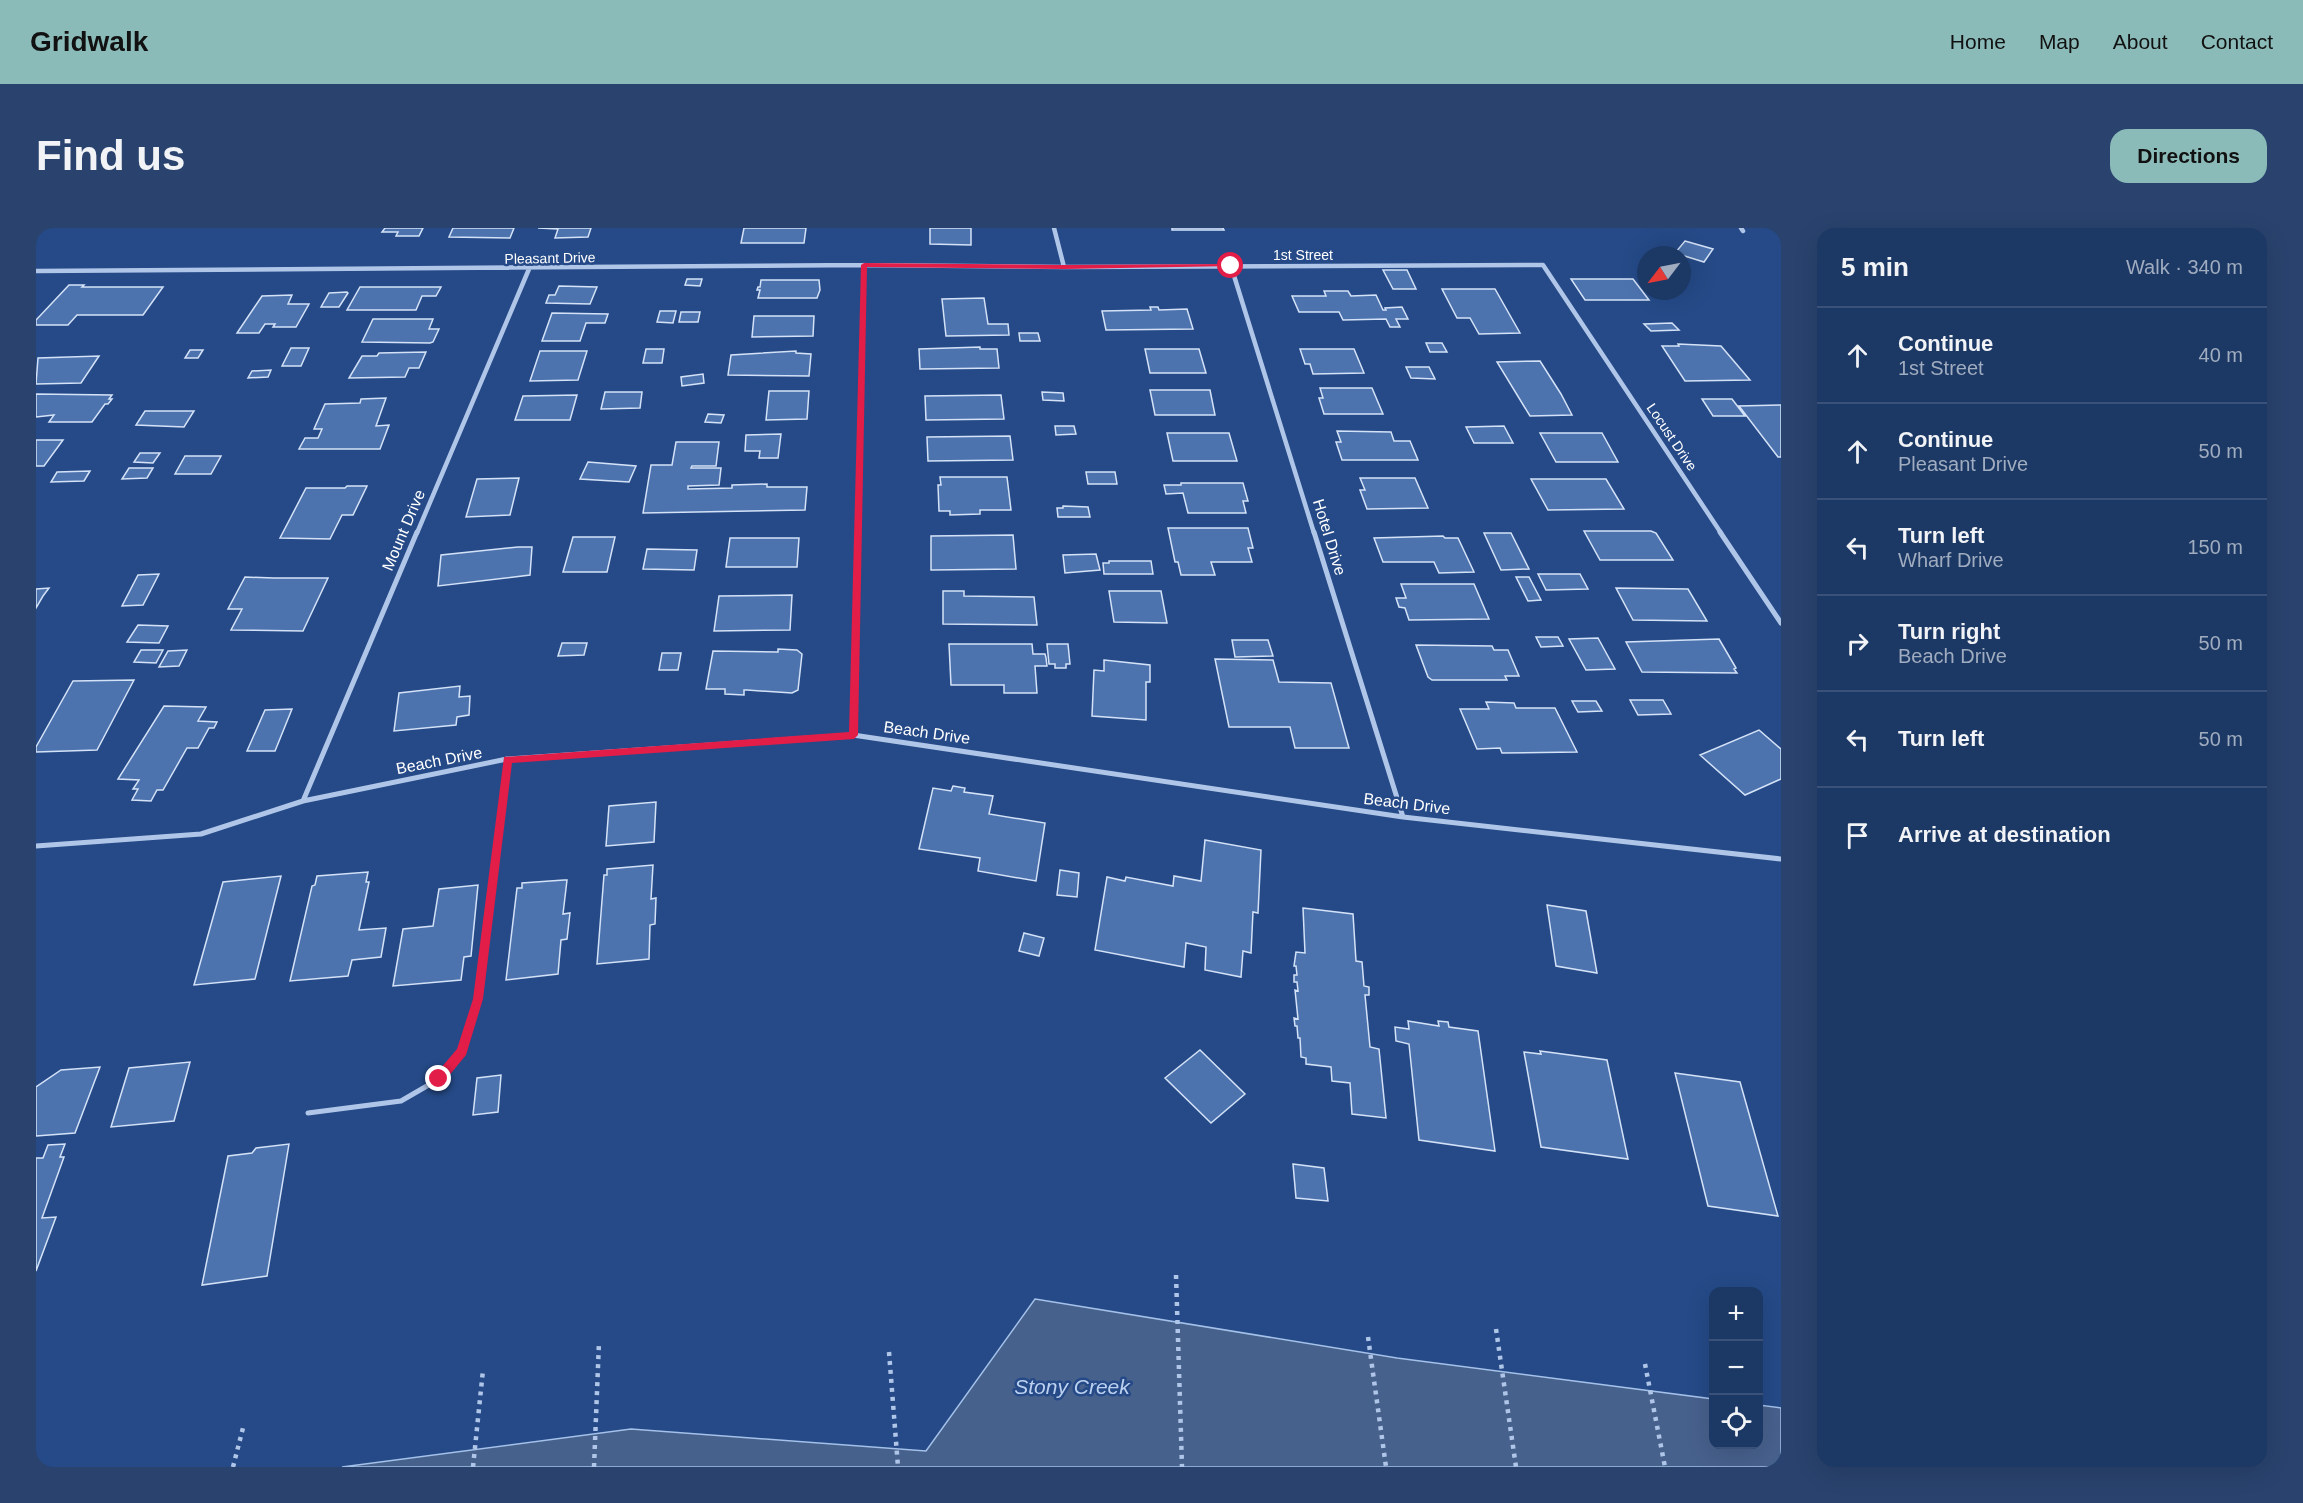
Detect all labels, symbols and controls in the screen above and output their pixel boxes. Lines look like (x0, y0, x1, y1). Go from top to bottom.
text: Gridwalk (30, 26, 148, 57)
text: Home (1950, 30, 2006, 53)
text: Map (2039, 30, 2080, 53)
text: About (2113, 30, 2168, 53)
text: Contact (2201, 30, 2273, 53)
button: Directions (2110, 129, 2267, 183)
text: Find us (36, 132, 185, 179)
north arrow (1637, 246, 1691, 300)
street label: 1st Street (1273, 247, 1333, 263)
street label: Pleasant Drive (504, 249, 596, 267)
route start (1217, 252, 1243, 278)
text: 5 min (1841, 252, 1909, 282)
text: Walk · 340 m (2126, 256, 2243, 278)
text: Continue (1898, 331, 1993, 356)
icon: ahead (1841, 339, 1874, 372)
text: 40 m (2199, 344, 2243, 366)
text: 1st Street (1898, 357, 1984, 379)
street label: Locust Drive (1644, 400, 1701, 474)
text: Continue (1898, 427, 1993, 452)
icon: ahead (1841, 435, 1874, 468)
text: 50 m (2199, 440, 2243, 462)
text: Pleasant Drive (1898, 453, 2028, 475)
street label: Mount Drive (379, 487, 428, 573)
street label: Hotel Drive (1310, 497, 1349, 578)
text: Turn left (1898, 523, 1984, 548)
icon: left (1841, 531, 1874, 564)
text: 150 m (2187, 536, 2243, 558)
text: Wharf Drive (1898, 549, 2004, 571)
text: Turn right (1898, 619, 2000, 644)
icon: right (1841, 627, 1874, 660)
text: 50 m (2199, 632, 2243, 654)
text: Beach Drive (1898, 645, 2007, 667)
street label: Beach Drive (883, 718, 971, 747)
icon: left (1841, 723, 1874, 756)
text: Turn left (1898, 726, 1984, 751)
text: 50 m (2199, 728, 2243, 750)
street label: Beach Drive (395, 744, 484, 777)
street label: Beach Drive (1363, 790, 1451, 817)
icon: arrive (1841, 819, 1874, 852)
text: Arrive at destination (1898, 822, 2111, 847)
route end (425, 1065, 451, 1091)
map controls (1709, 1287, 1763, 1449)
button: + (1709, 1287, 1763, 1341)
button: − (1709, 1341, 1763, 1395)
water label: Stony Creek (1014, 1375, 1131, 1398)
button: locate (1709, 1395, 1763, 1449)

